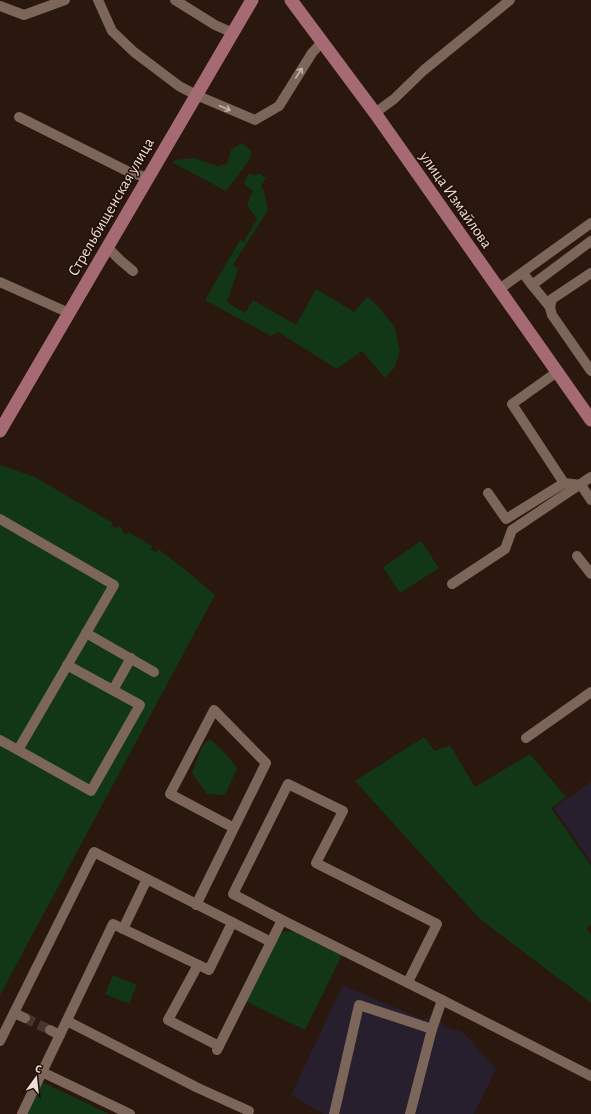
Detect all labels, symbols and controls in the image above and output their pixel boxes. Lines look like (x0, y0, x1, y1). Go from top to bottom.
one-way arrow (296, 67, 304, 79)
one-way arrow (219, 105, 231, 112)
street label: Стрельбищенская улица (65, 135, 158, 279)
street label: улица Измайлова (415, 148, 495, 252)
north arrow (16, 1058, 56, 1098)
text: С (34, 1063, 43, 1075)

